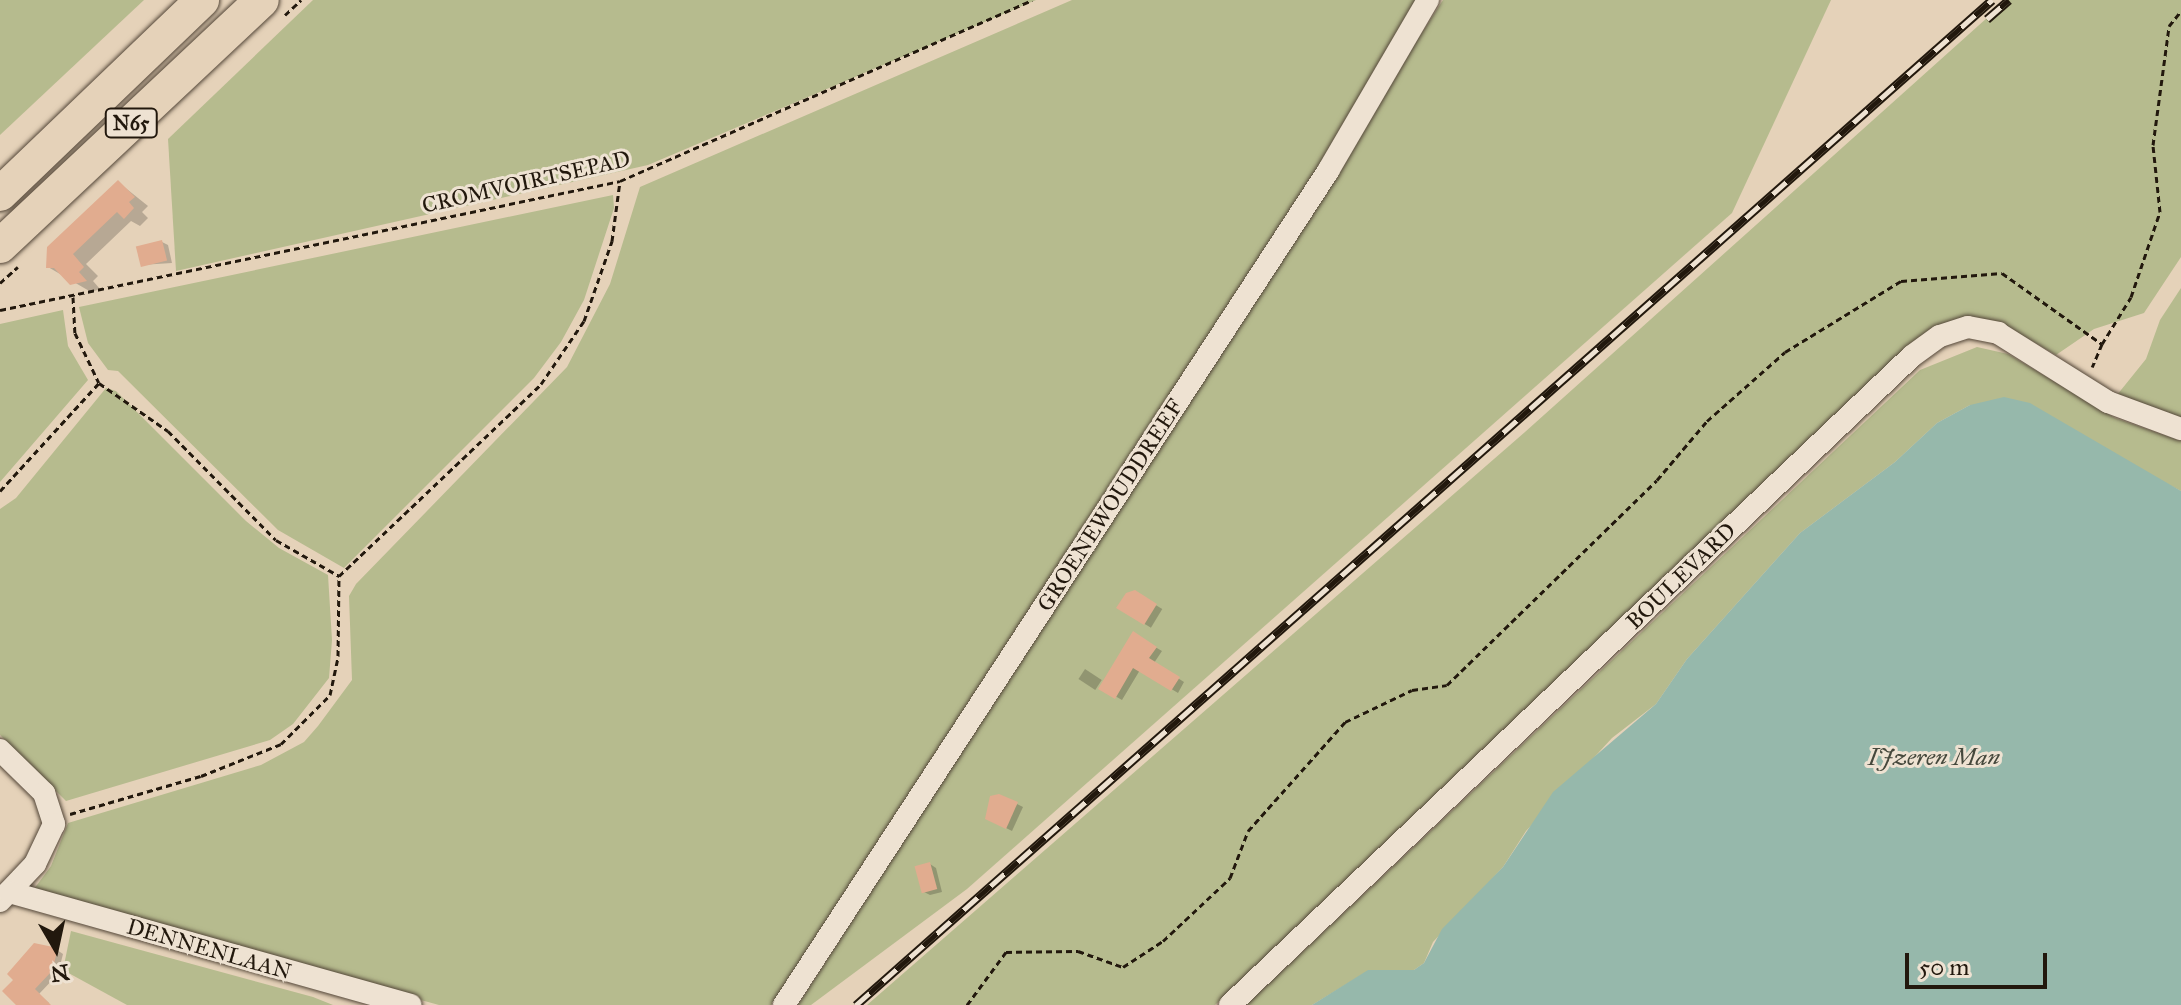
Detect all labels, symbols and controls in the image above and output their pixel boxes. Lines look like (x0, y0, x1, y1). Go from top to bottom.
road number: N65 (103, 107, 159, 139)
street label: CROMVOIRTSEPAD (419, 145, 633, 219)
street label: GROENEWOUDDREEF (1031, 394, 1189, 616)
street label: BOULEVARD (1621, 517, 1741, 635)
water label: IJzeren Man (1868, 744, 2000, 772)
north arrow (16, 909, 96, 989)
street label: DENNENLAAN (124, 913, 294, 985)
scale bar (1909, 937, 2051, 987)
text: 50 m (1919, 952, 1969, 982)
text: N (49, 958, 71, 988)

